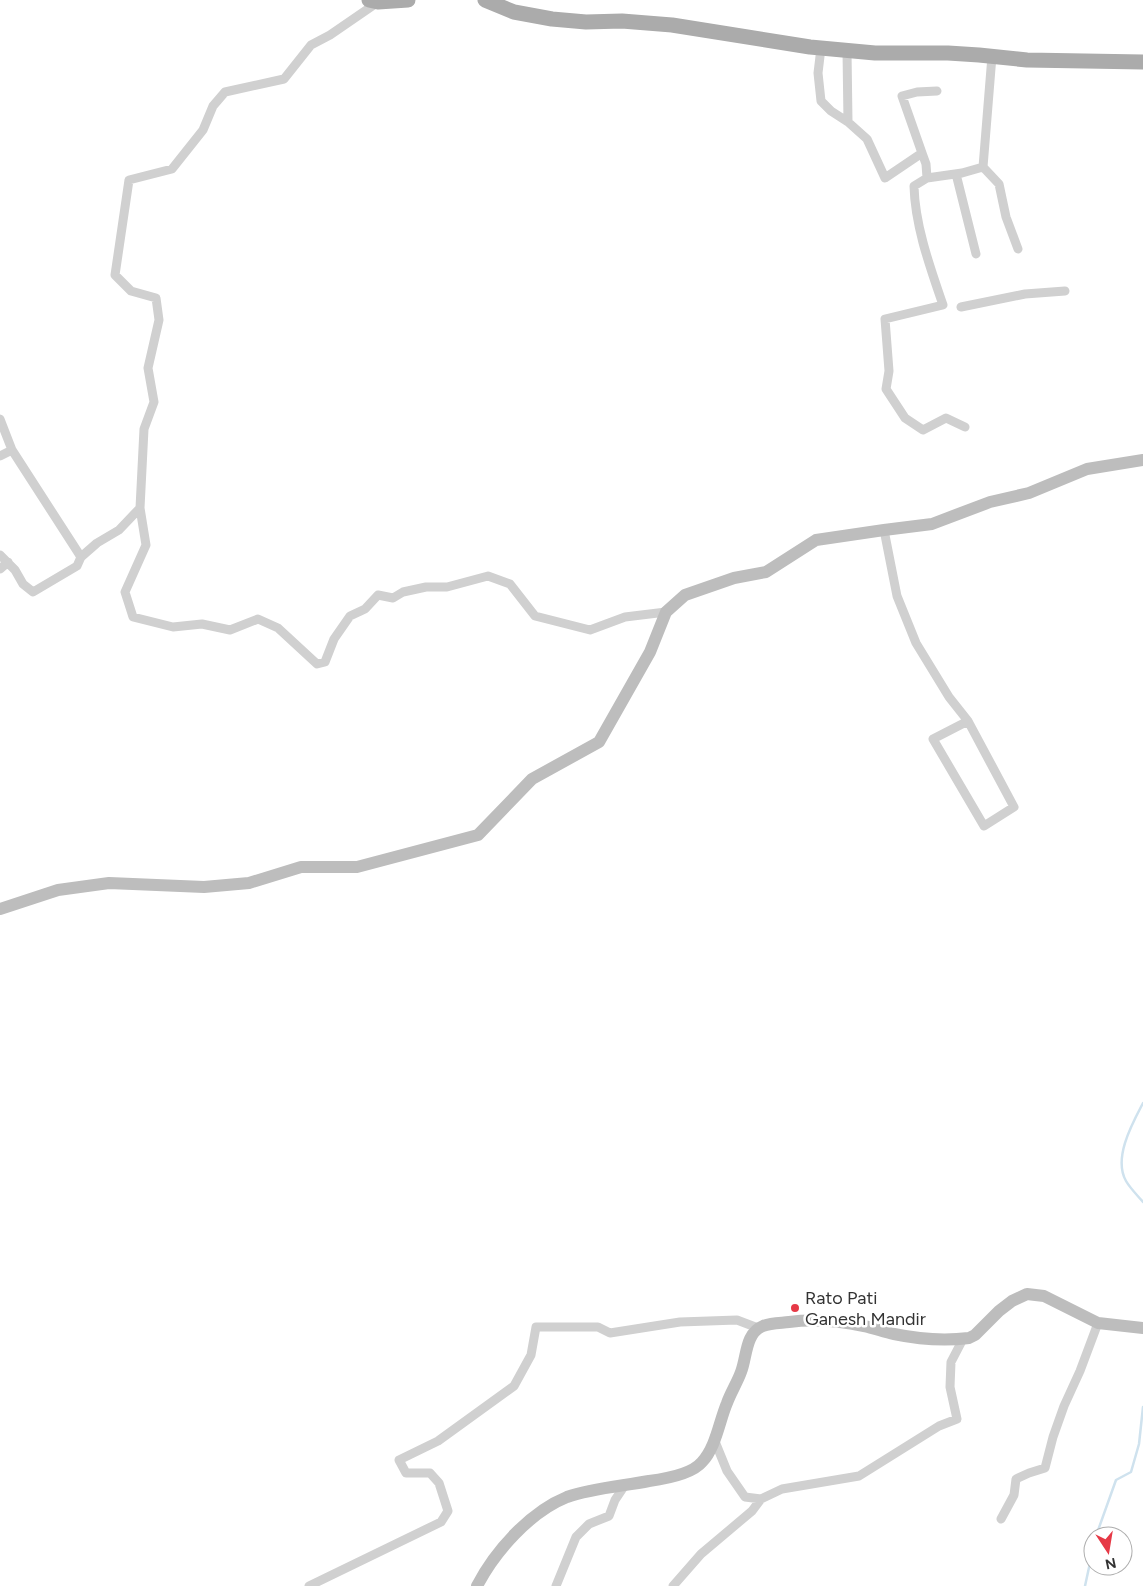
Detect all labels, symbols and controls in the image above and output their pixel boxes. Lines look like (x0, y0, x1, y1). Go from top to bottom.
place label: Rato Pati Ganesh Mandir (805, 1287, 926, 1330)
marker: Rato Pati Ganesh Mandir (789, 1302, 801, 1314)
north arrow (1083, 1526, 1133, 1576)
text: N (1104, 1554, 1118, 1573)

